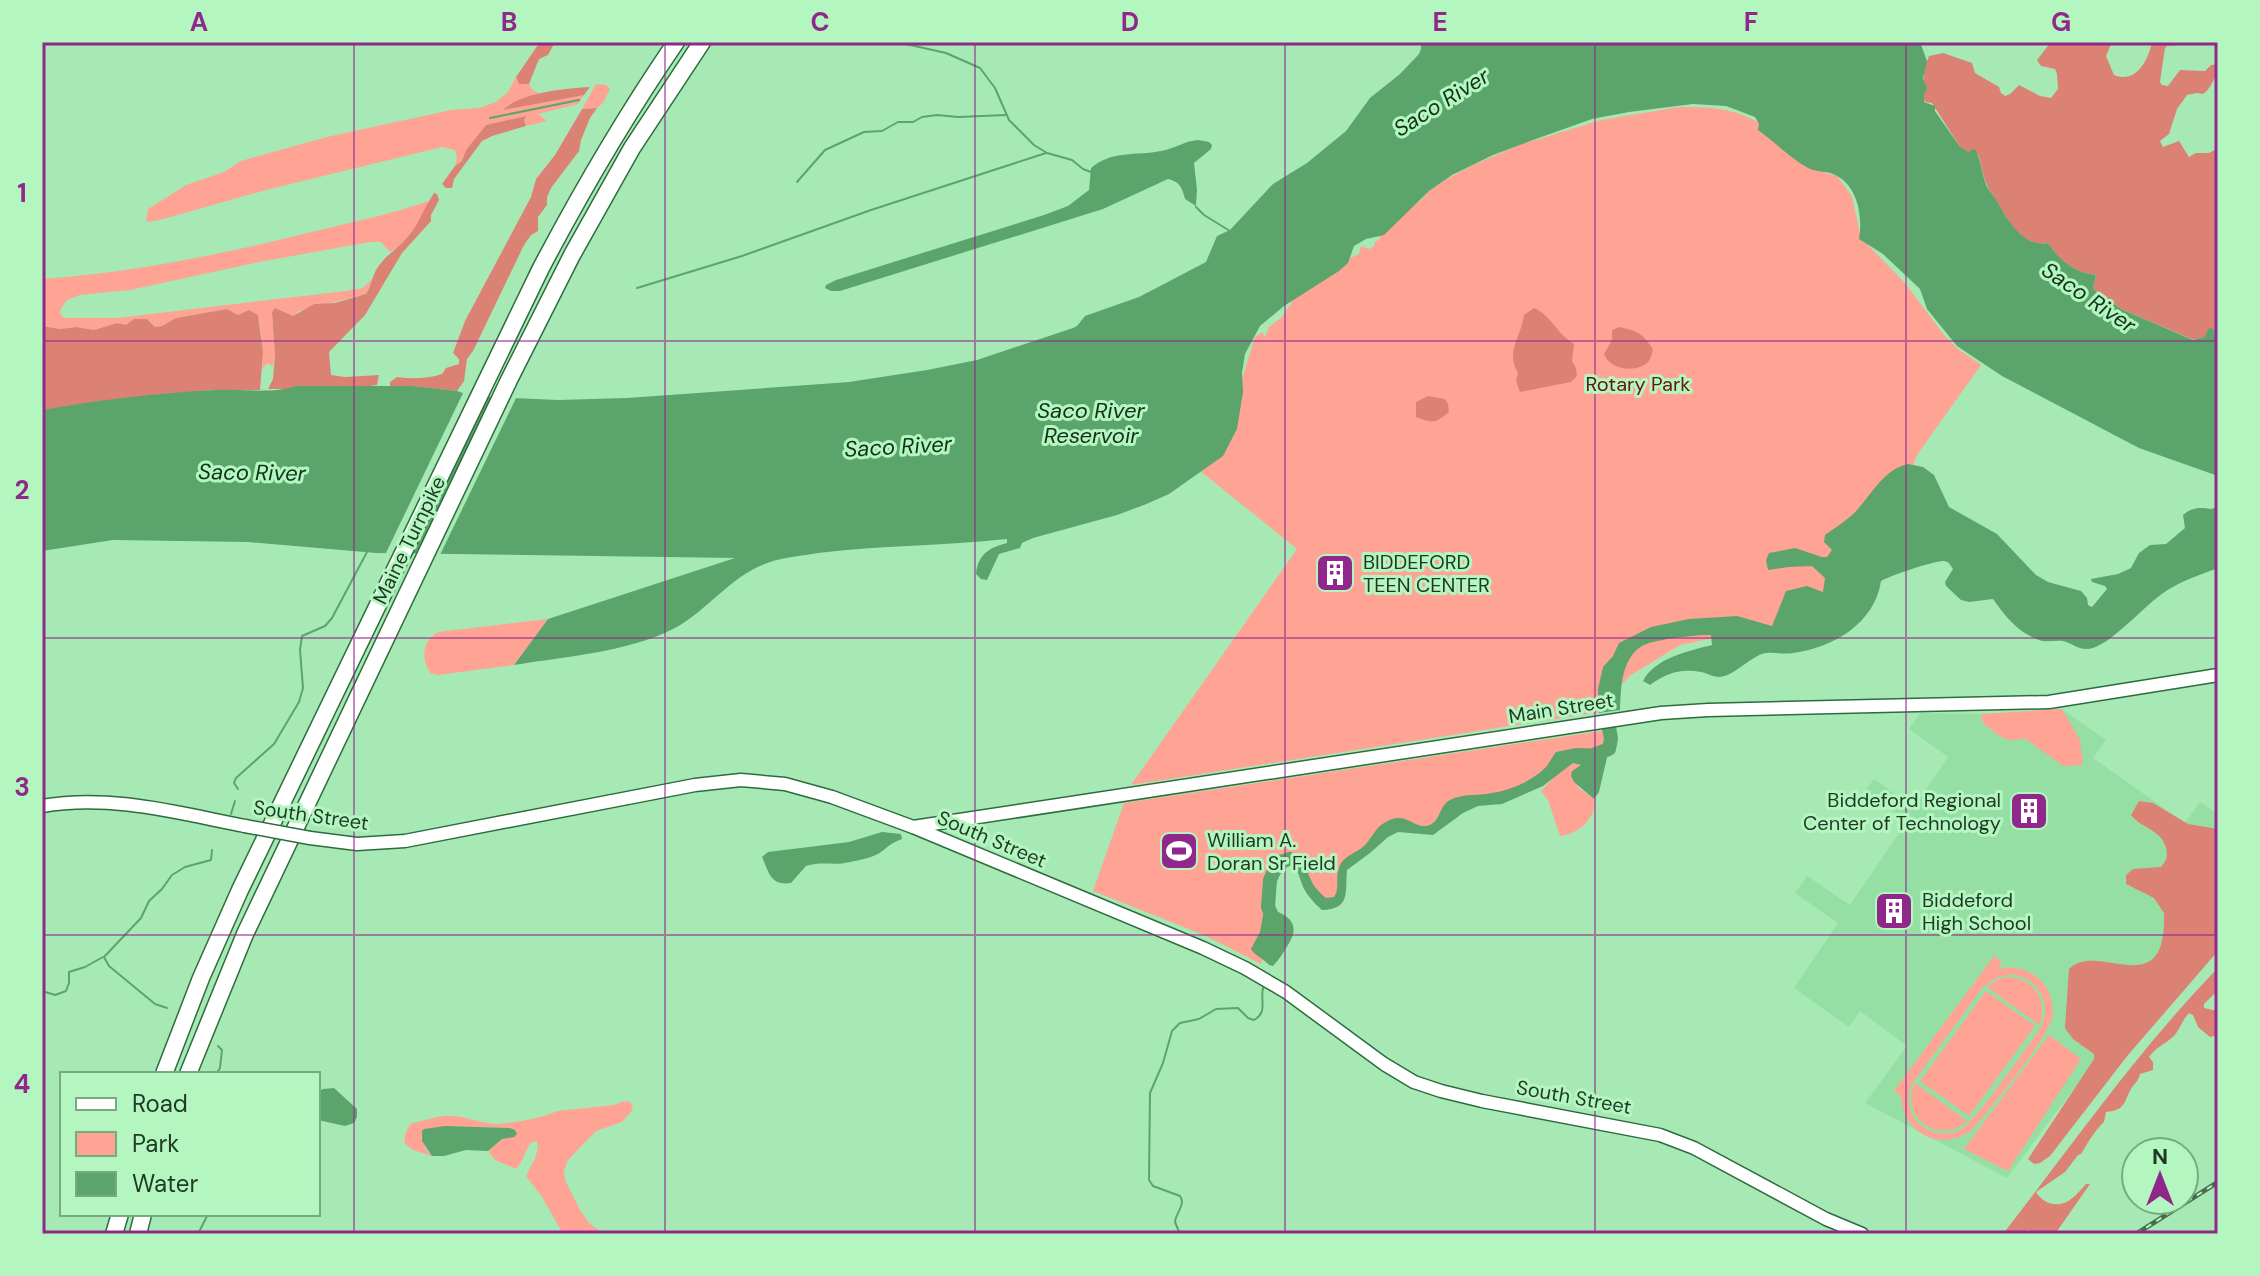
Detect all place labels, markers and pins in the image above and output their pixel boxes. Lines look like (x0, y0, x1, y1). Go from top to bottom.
place label: BIDDEFORD TEEN CENTER (1363, 549, 1490, 598)
building icon: BIDDEFORD TEEN CENTER (1314, 552, 1356, 594)
place label: Biddeford Regional Center of Technology (1803, 787, 2001, 836)
building icon: Biddeford Regional Center of Technology (2008, 790, 2050, 832)
place label: William A. Doran Sr Field (1207, 827, 1336, 876)
sports icon: William A. Doran Sr Field (1158, 830, 1200, 872)
place label: Biddeford High School (1922, 887, 2031, 936)
building icon: Biddeford High School (1873, 890, 1915, 932)

